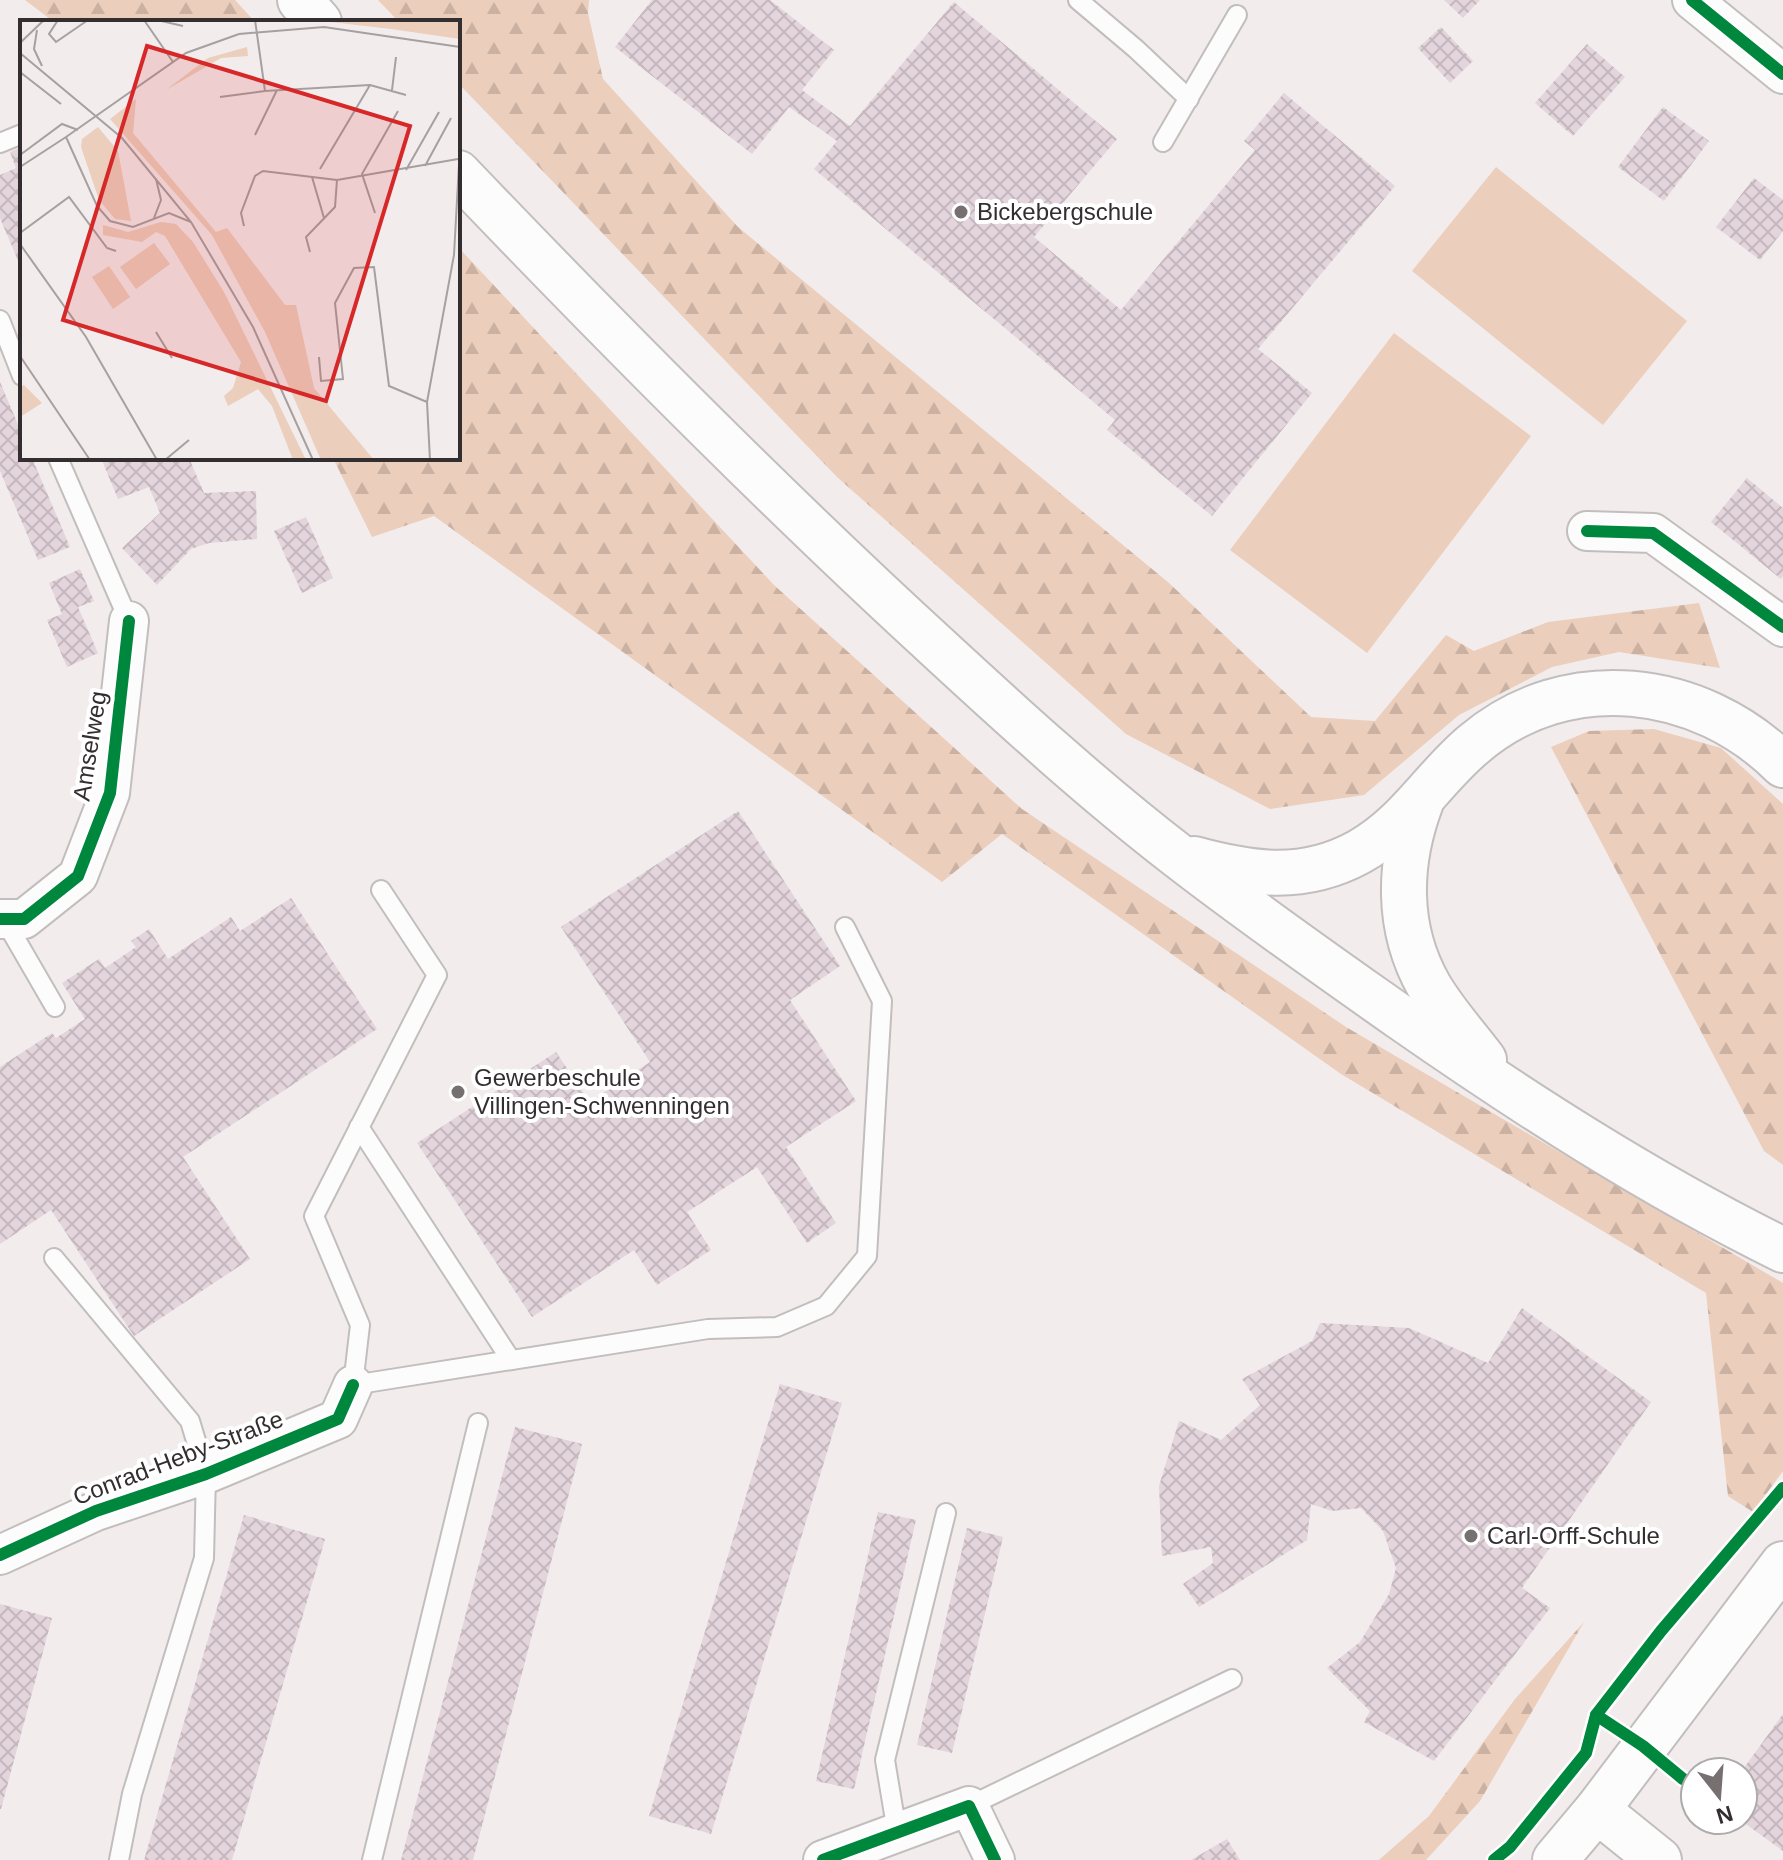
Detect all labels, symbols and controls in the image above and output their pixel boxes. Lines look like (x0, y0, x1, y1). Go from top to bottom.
inset map (20, 20, 460, 460)
place label: Bickebergschule (977, 198, 1153, 225)
marker: Bickebergschule (952, 203, 970, 221)
street label: Amselweg (68, 689, 112, 803)
place label: Gewerbeschule Villingen-Schwenningen (474, 1064, 730, 1119)
marker: Gewerbeschule Villingen-Schwenningen (449, 1083, 467, 1101)
street label: Conrad-Heby-Straße (69, 1405, 287, 1510)
place label: Carl-Orff-Schule (1487, 1522, 1660, 1549)
marker: Carl-Orff-Schule (1462, 1527, 1480, 1545)
north arrow (1679, 1756, 1759, 1836)
text: N (1713, 1800, 1736, 1829)

